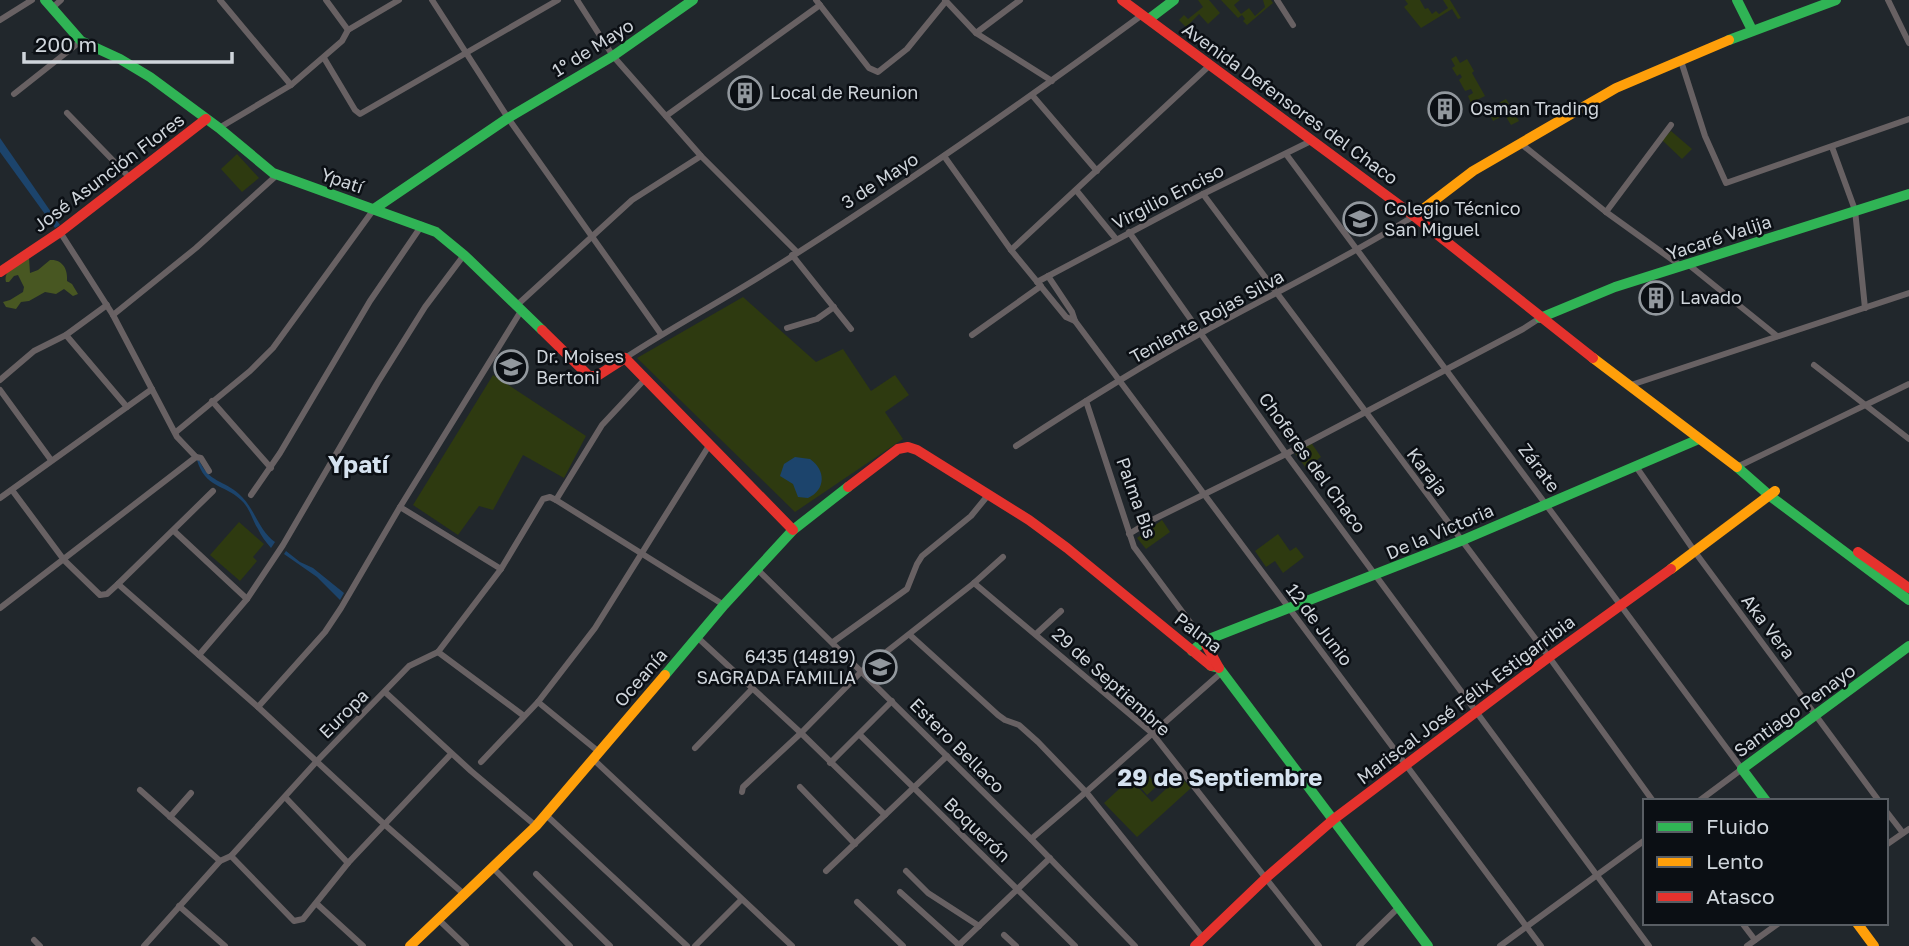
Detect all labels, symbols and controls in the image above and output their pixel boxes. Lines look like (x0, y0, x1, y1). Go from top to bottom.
street label: 1º de Mayo (548, 13, 637, 81)
street label: Avenida Defensores del Chaco (1179, 18, 1403, 189)
scale bar (24, 21, 233, 65)
text: 200 m (35, 31, 97, 57)
building icon: Local de Reunion (726, 74, 764, 112)
place label: Local de Reunion (770, 81, 918, 103)
building icon: Osman Trading (1426, 90, 1464, 128)
place label: Osman Trading (1470, 97, 1599, 119)
street label: José Asunción Flores (28, 108, 188, 236)
street label: 3 de Mayo (837, 147, 922, 213)
street label: Virgilio Enciso (1108, 158, 1227, 234)
street label: Ypatí (318, 163, 368, 198)
place label: Colegio Técnico San Miguel (1384, 197, 1521, 240)
school or university icon: Colegio Técnico San Miguel (1341, 200, 1379, 238)
street label: Yacaré Valija (1664, 210, 1774, 264)
street label: Teniente Rojas Silva (1126, 265, 1287, 368)
building icon: Lavado (1637, 279, 1675, 317)
place label: Lavado (1680, 286, 1742, 308)
place label: Dr. Moises Bertoni (536, 345, 624, 388)
school or university icon: Dr. Moises Bertoni (492, 348, 530, 386)
street label: Choferes del Chaco (1255, 388, 1371, 537)
street label: Zárate (1514, 439, 1565, 496)
street label: Karaja (1403, 443, 1453, 500)
district label: Ypatí (328, 449, 391, 478)
street label: Palma Bis (1112, 454, 1162, 541)
street label: De la Victoria (1383, 499, 1497, 564)
street label: 12 de Junio (1282, 579, 1358, 670)
street label: Aka Vera (1737, 590, 1800, 663)
street label: Palma (1171, 607, 1227, 657)
street label: Mariscal José Félix Estigarribia (1352, 610, 1579, 788)
street label: 29 de Septiembre (1048, 622, 1175, 740)
street label: Oceanía (609, 644, 671, 711)
place label: 6435 (14819) SAGRADA FAMILIA (696, 645, 856, 688)
school or university icon: 6435 (14819) SAGRADA FAMILIA (861, 648, 899, 686)
street label: Santiago Penayo (1729, 659, 1859, 762)
street label: Europa (314, 684, 373, 743)
street label: Estero Bellaco (906, 693, 1010, 797)
district label: 29 de Septiembre (1118, 762, 1322, 791)
street label: Boquerón (940, 792, 1016, 866)
legend (1643, 799, 1888, 925)
text: Fluido (1706, 813, 1769, 839)
text: Lento (1706, 848, 1764, 874)
text: Atasco (1706, 883, 1775, 909)

